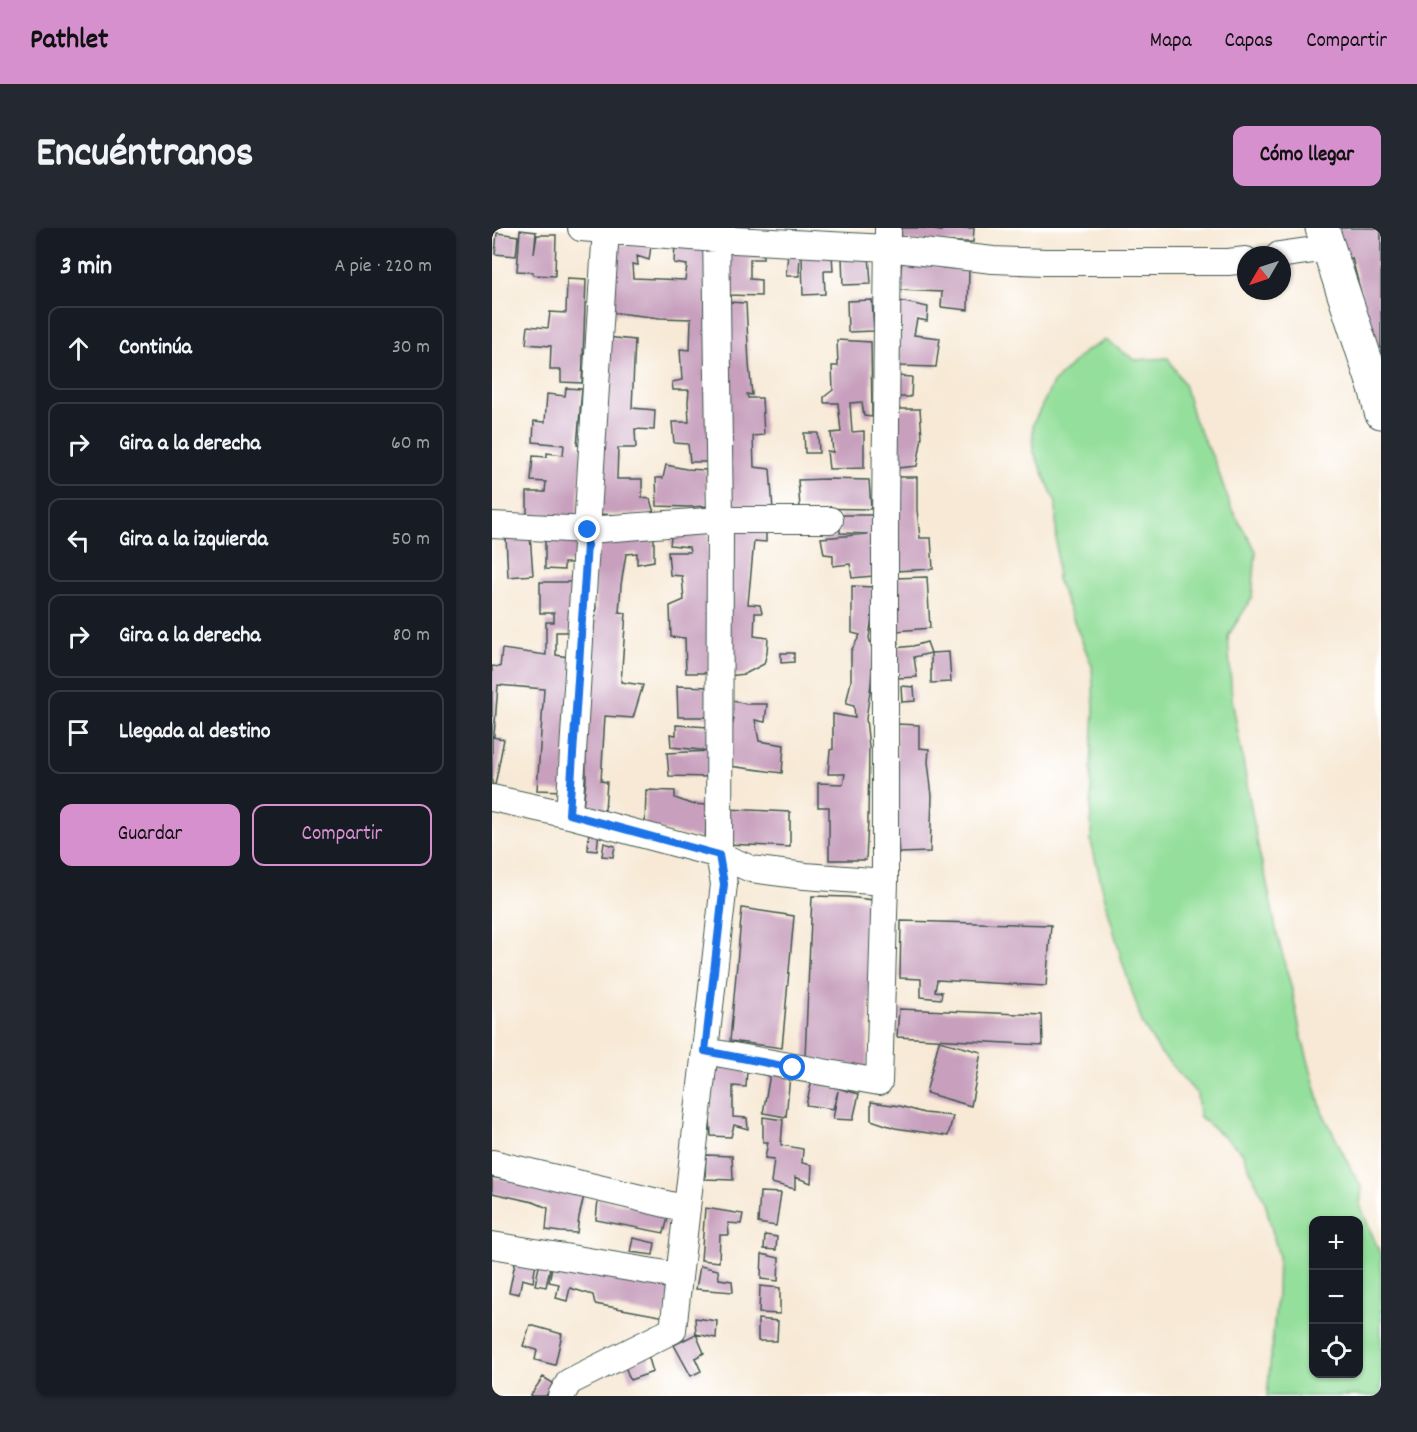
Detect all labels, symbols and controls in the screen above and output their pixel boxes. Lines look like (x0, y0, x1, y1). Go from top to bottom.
text: Pathlet (30, 22, 108, 62)
text: Mapa (1150, 27, 1192, 57)
text: Capas (1225, 27, 1273, 57)
text: Compartir (1306, 27, 1387, 57)
text: Encuéntranos (36, 126, 254, 186)
button: Cómo llegar (1233, 126, 1381, 186)
north arrow (1237, 246, 1291, 300)
text: 3 min (60, 249, 112, 286)
text: A pie · 220 m (334, 253, 432, 281)
icon: ahead (62, 332, 95, 365)
text: Continúa (119, 333, 192, 364)
text: 30 m (392, 334, 430, 362)
icon: right (62, 428, 95, 461)
text: Gira a la derecha (119, 429, 261, 460)
text: 60 m (391, 430, 430, 458)
route end (574, 516, 600, 542)
icon: left (62, 524, 95, 557)
text: Gira a la izquierda (119, 525, 268, 556)
text: 50 m (392, 526, 430, 554)
icon: right (62, 620, 95, 653)
text: Gira a la derecha (119, 621, 261, 652)
text: 80 m (393, 622, 430, 650)
icon: arrive (62, 716, 95, 749)
text: Llegada al destino (119, 717, 271, 748)
button: Guardar (60, 804, 240, 866)
button: Compartir (252, 804, 432, 866)
route start (779, 1054, 805, 1080)
map controls (1309, 1216, 1363, 1378)
button: + (1309, 1216, 1363, 1270)
button: − (1309, 1270, 1363, 1324)
button: locate (1309, 1324, 1363, 1378)

